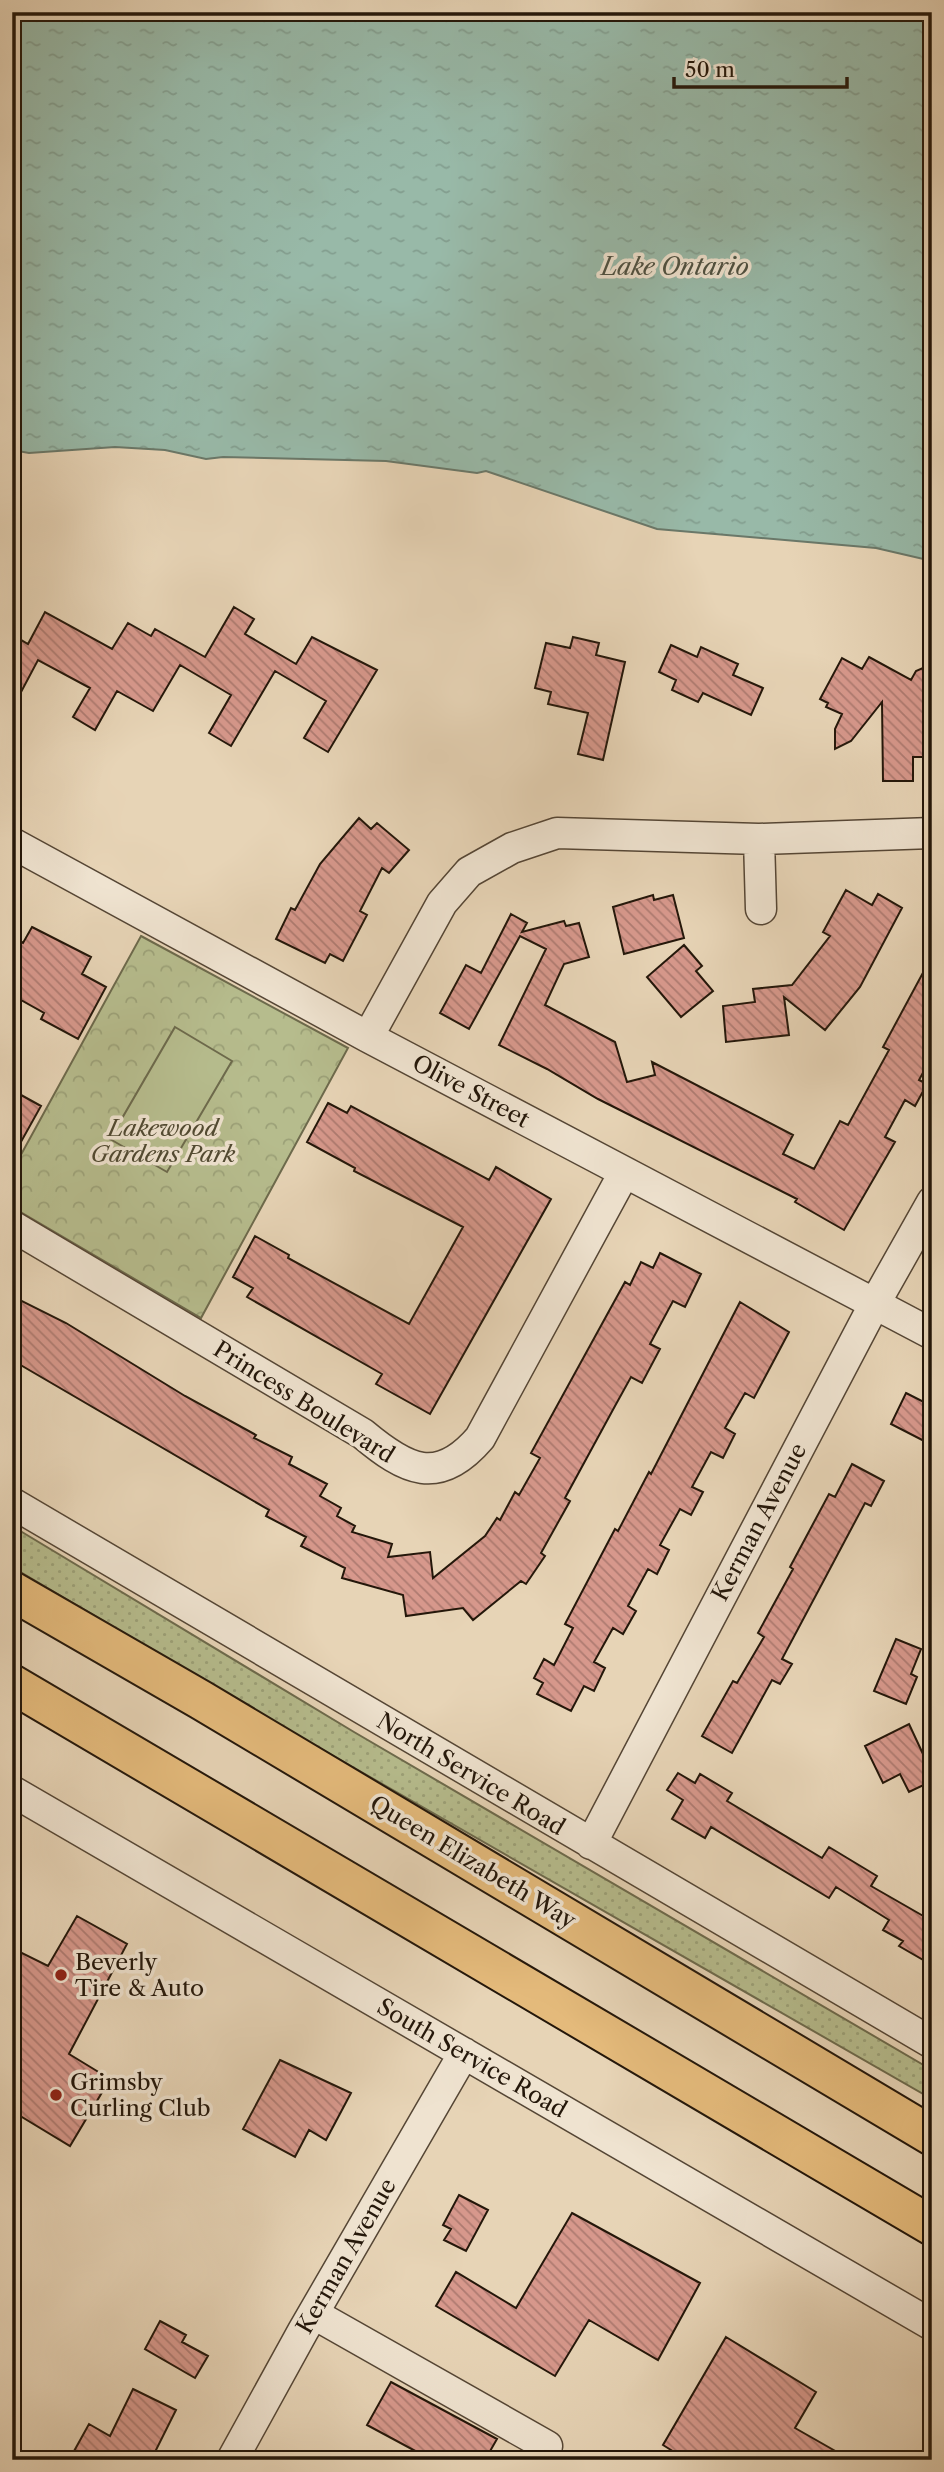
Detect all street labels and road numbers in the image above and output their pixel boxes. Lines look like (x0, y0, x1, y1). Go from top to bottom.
street label: Olive Street (408, 1048, 534, 1134)
street label: Princess Boulevard (208, 1335, 400, 1469)
street label: Kerman Avenue (706, 1438, 812, 1606)
street label: North Service Road (372, 1707, 570, 1841)
street label: Queen Elizabeth Way (365, 1789, 581, 1935)
street label: South Service Road (372, 1992, 572, 2124)
street label: Kerman Avenue (290, 2173, 402, 2339)

